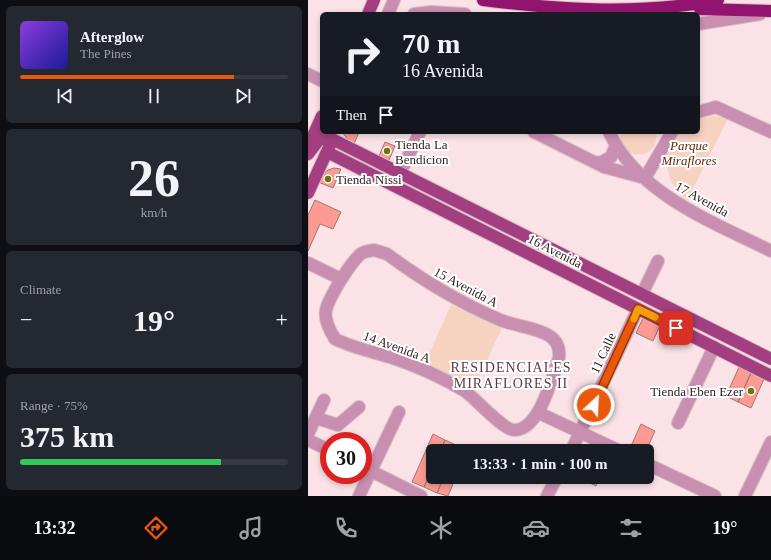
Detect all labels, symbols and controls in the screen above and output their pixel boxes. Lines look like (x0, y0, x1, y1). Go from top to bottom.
icon: right (336, 28, 388, 80)
text: 70 m (402, 28, 460, 59)
text: Afterglow (80, 29, 144, 45)
text: The Pines (80, 46, 132, 61)
text: 16 Avenida (402, 61, 483, 81)
icon: previous (54, 85, 76, 107)
icon: pause (143, 85, 165, 107)
icon: next (232, 85, 254, 107)
icon: arrive (375, 104, 397, 126)
text: Then (336, 107, 367, 123)
place label: Tienda La Bendicion (395, 137, 449, 167)
park label: Parque Miraflores (660, 138, 717, 168)
marker: Tienda La Bendicion (382, 146, 392, 156)
text: 26 (128, 150, 180, 207)
place label: Tienda Nissi (336, 172, 402, 187)
marker: Tienda Nissi (323, 174, 333, 184)
street label: 17 Avenida (673, 178, 731, 220)
text: km/h (141, 205, 167, 220)
street label: 16 Avenida (525, 231, 585, 271)
street label: 15 Avenida A (431, 264, 501, 310)
text: Climate (20, 282, 61, 297)
text: 19° (133, 304, 175, 337)
text: − (20, 307, 32, 332)
text: + (276, 307, 288, 332)
pin (659, 311, 693, 345)
icon: arrive (665, 317, 687, 339)
street label: 14 Avenida A (361, 328, 433, 366)
street label: 11 Calle (587, 330, 619, 376)
district label: RESIDENCIALES MIRAFLORES II (450, 360, 572, 391)
position arrow (573, 384, 615, 426)
place label: Tienda Eben Ezer (650, 384, 744, 399)
marker: Tienda Eben Ezer (746, 386, 756, 396)
text: Range · 75% (20, 398, 88, 413)
text: 375 km (20, 420, 114, 453)
speed limit sign: 30 (320, 432, 372, 484)
text: 13:33 · 1 min · 100 m (473, 456, 608, 472)
icon: directions (142, 514, 170, 542)
icon: music (237, 514, 265, 542)
icon: phone (332, 514, 360, 542)
icon: climate (427, 514, 455, 542)
icon: car (522, 514, 550, 542)
icon: filters (617, 514, 645, 542)
text: 13:32 (33, 518, 75, 538)
text: 19° (712, 518, 737, 538)

